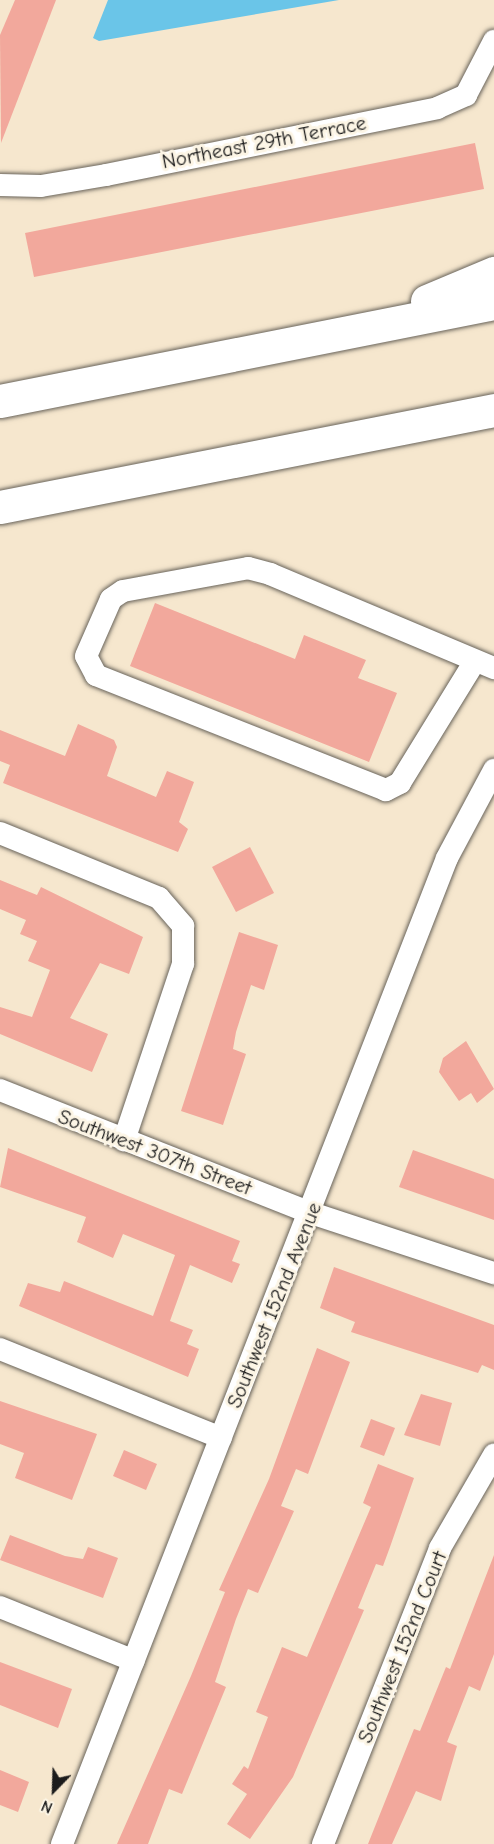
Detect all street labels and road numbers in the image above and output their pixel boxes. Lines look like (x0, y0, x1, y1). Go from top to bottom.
street label: Northeast 29th Terrace (160, 110, 368, 174)
street label: Southwest 307th Street (55, 1103, 255, 1201)
street label: Southwest 152nd Avenue (221, 1199, 327, 1411)
street label: Southwest 152nd Court (352, 1547, 452, 1747)

